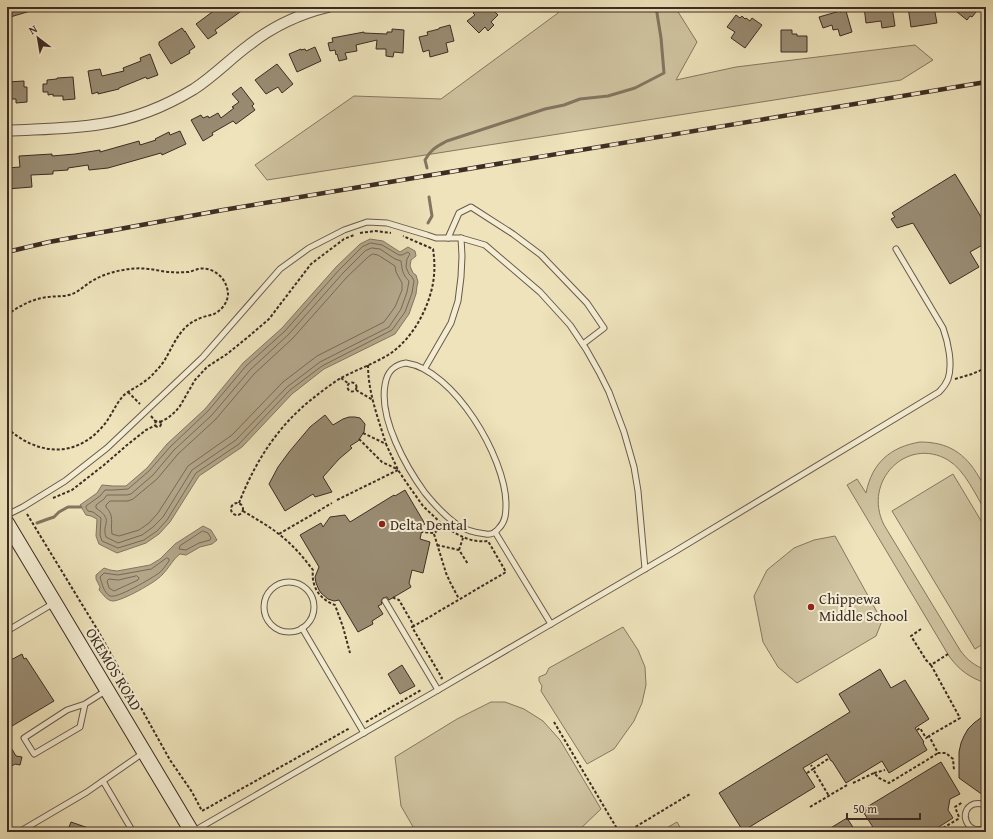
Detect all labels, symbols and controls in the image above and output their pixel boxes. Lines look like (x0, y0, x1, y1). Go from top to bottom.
north arrow (18, 18, 58, 58)
text: N (26, 20, 41, 38)
place label: Delta Dental (390, 514, 467, 535)
marker: Delta Dental (377, 519, 387, 529)
place label: Chippewa Middle School (819, 588, 908, 626)
marker: Chippewa Middle School (806, 602, 816, 612)
street label: OKEMOS ROAD (81, 624, 147, 714)
scale bar (847, 795, 920, 821)
text: 50 m (853, 800, 877, 817)

